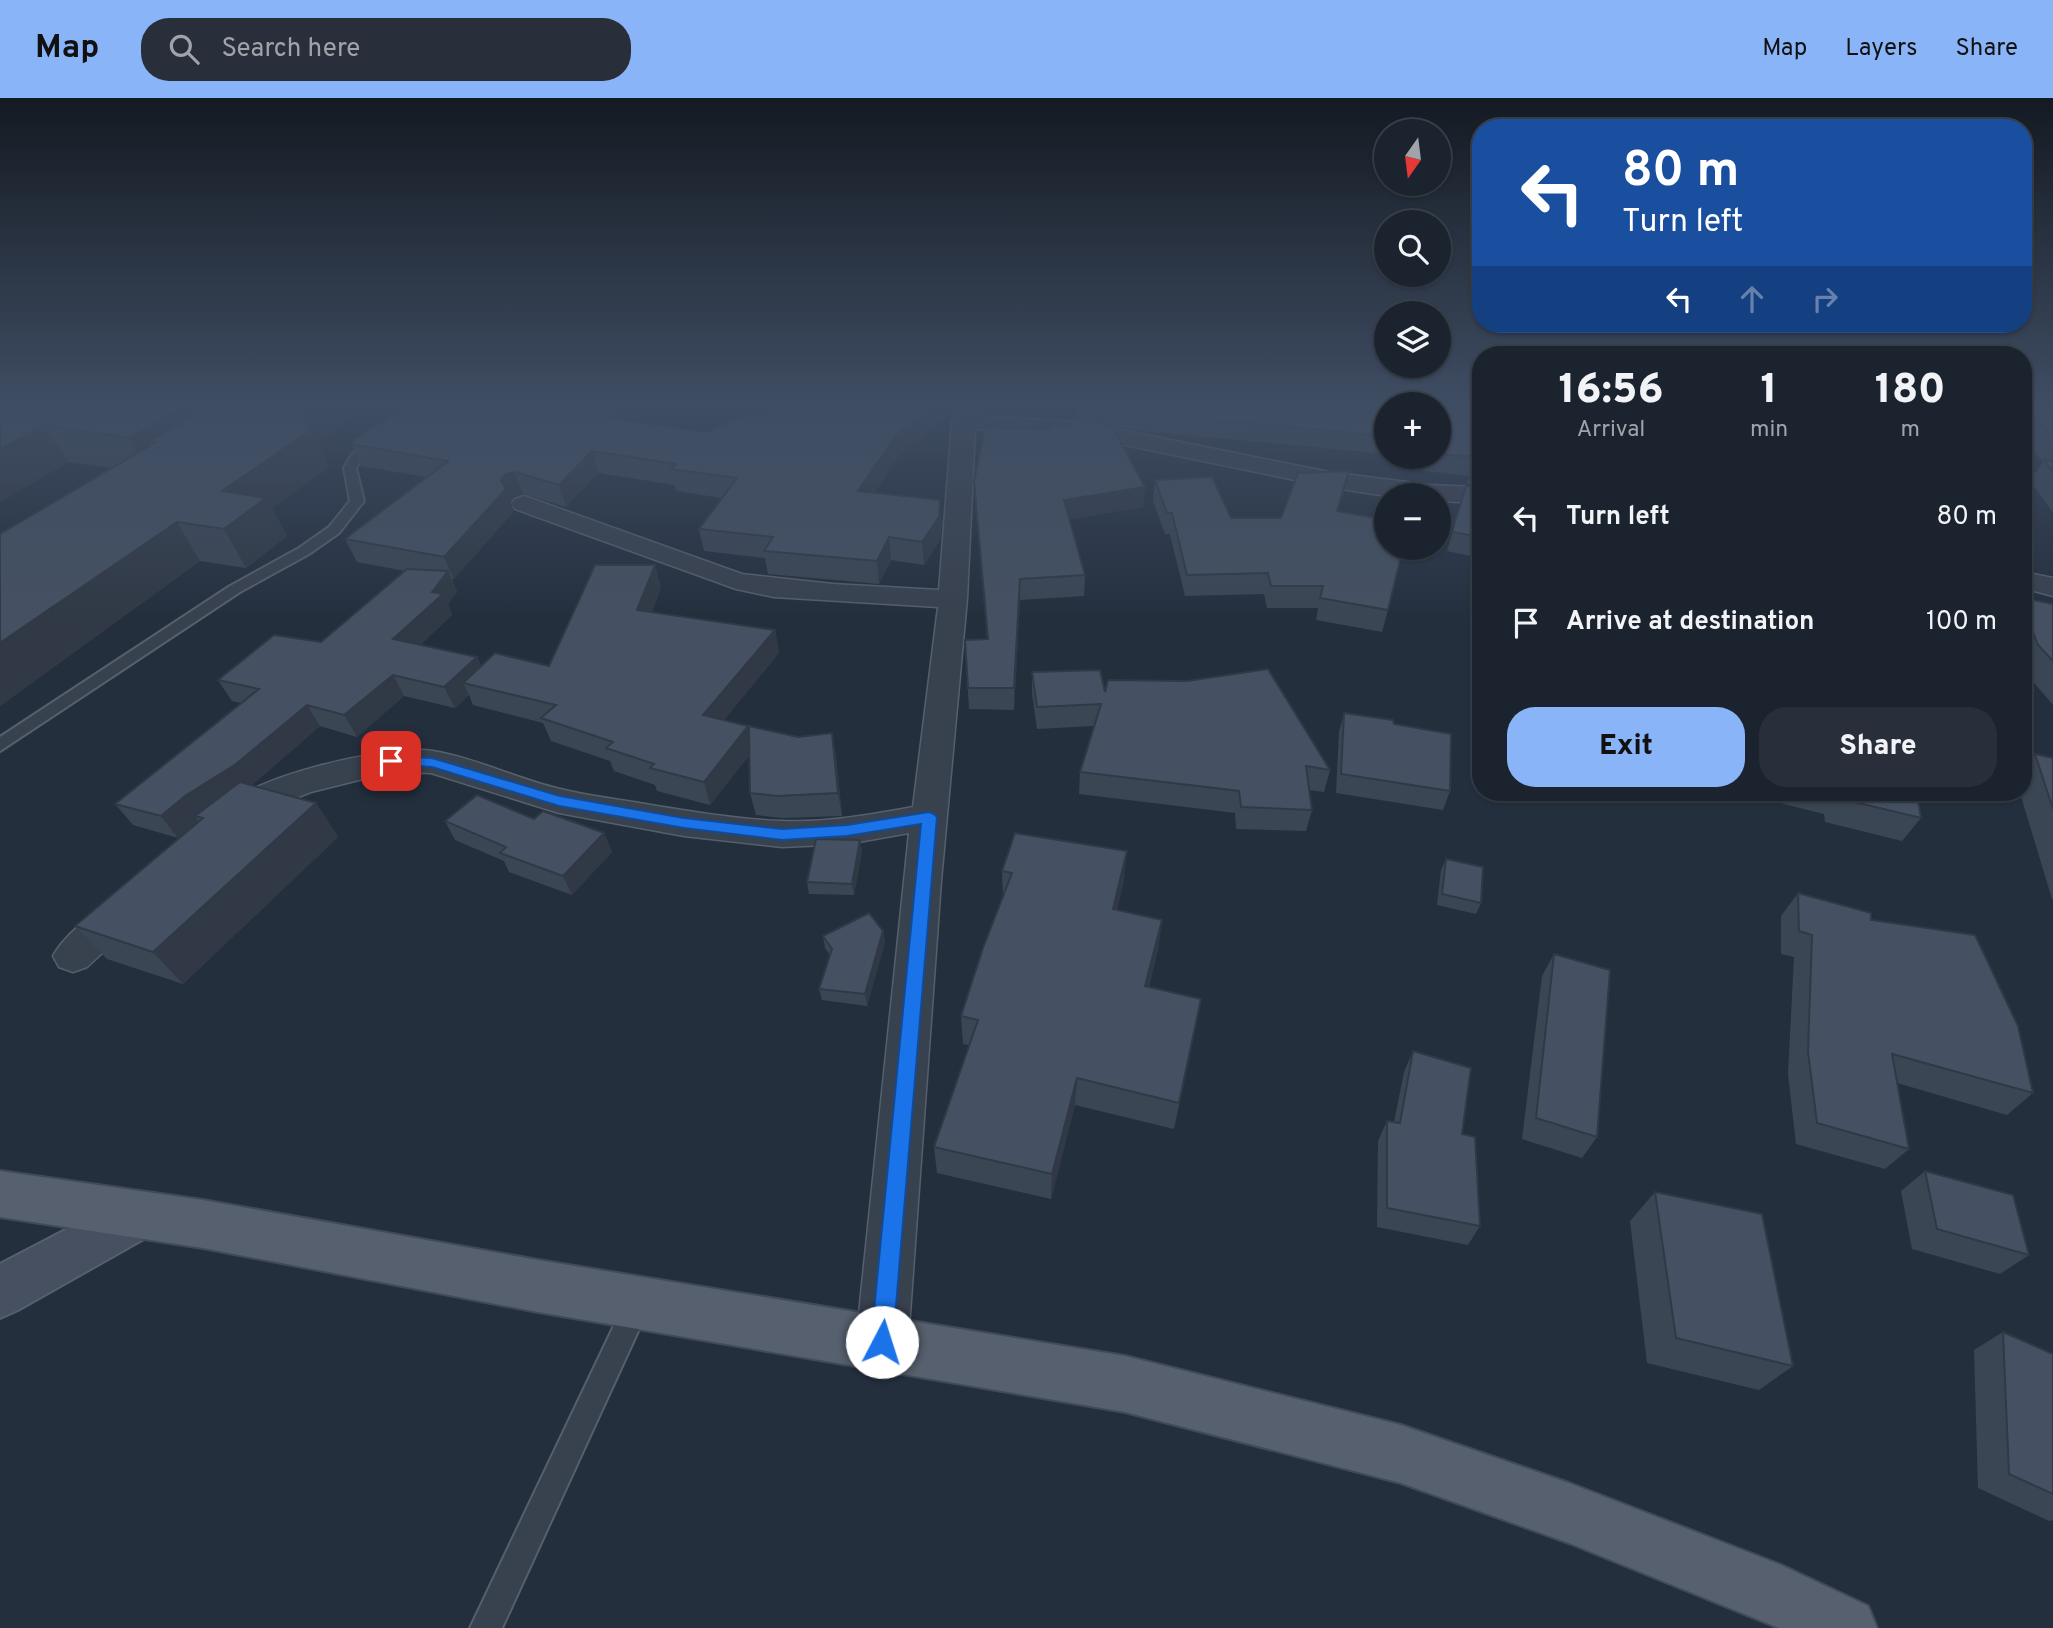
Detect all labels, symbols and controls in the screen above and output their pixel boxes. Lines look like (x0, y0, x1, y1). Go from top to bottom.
search box (141, 18, 631, 81)
text: Map (35, 28, 99, 70)
icon: search (165, 30, 203, 68)
text: Search here (221, 33, 360, 66)
text: Map (1762, 34, 1807, 64)
text: Layers (1845, 34, 1917, 64)
text: Share (1955, 34, 2018, 64)
north arrow (1374, 119, 1451, 196)
map controls (1374, 119, 1451, 560)
text: 80 m (1622, 142, 1739, 204)
icon: left (1507, 147, 1598, 238)
text: Turn left (1622, 203, 1743, 243)
button: search (1374, 210, 1451, 287)
icon: left (1660, 280, 1698, 318)
icon: ahead (1733, 280, 1771, 318)
icon: right (1806, 280, 1844, 318)
button: layers (1374, 301, 1451, 378)
text: 16:56 (1558, 365, 1664, 418)
text: 1 (1761, 365, 1778, 418)
text: 180 (1875, 365, 1946, 418)
button: + (1374, 392, 1451, 469)
text: Arrival (1577, 416, 1645, 445)
text: min (1750, 416, 1788, 445)
text: m (1900, 416, 1920, 445)
button: − (1374, 483, 1451, 560)
icon: left (1507, 499, 1545, 537)
text: Turn left (1566, 501, 1670, 534)
text: 80 m (1937, 501, 1997, 534)
icon: arrive (1507, 604, 1545, 642)
text: Arrive at destination (1566, 606, 1814, 639)
text: 100 m (1926, 606, 1997, 639)
button: Exit (1507, 707, 1745, 787)
button: Share (1759, 707, 1997, 787)
pin (361, 731, 421, 791)
icon: arrive (372, 742, 410, 780)
position arrow (845, 1305, 919, 1379)

